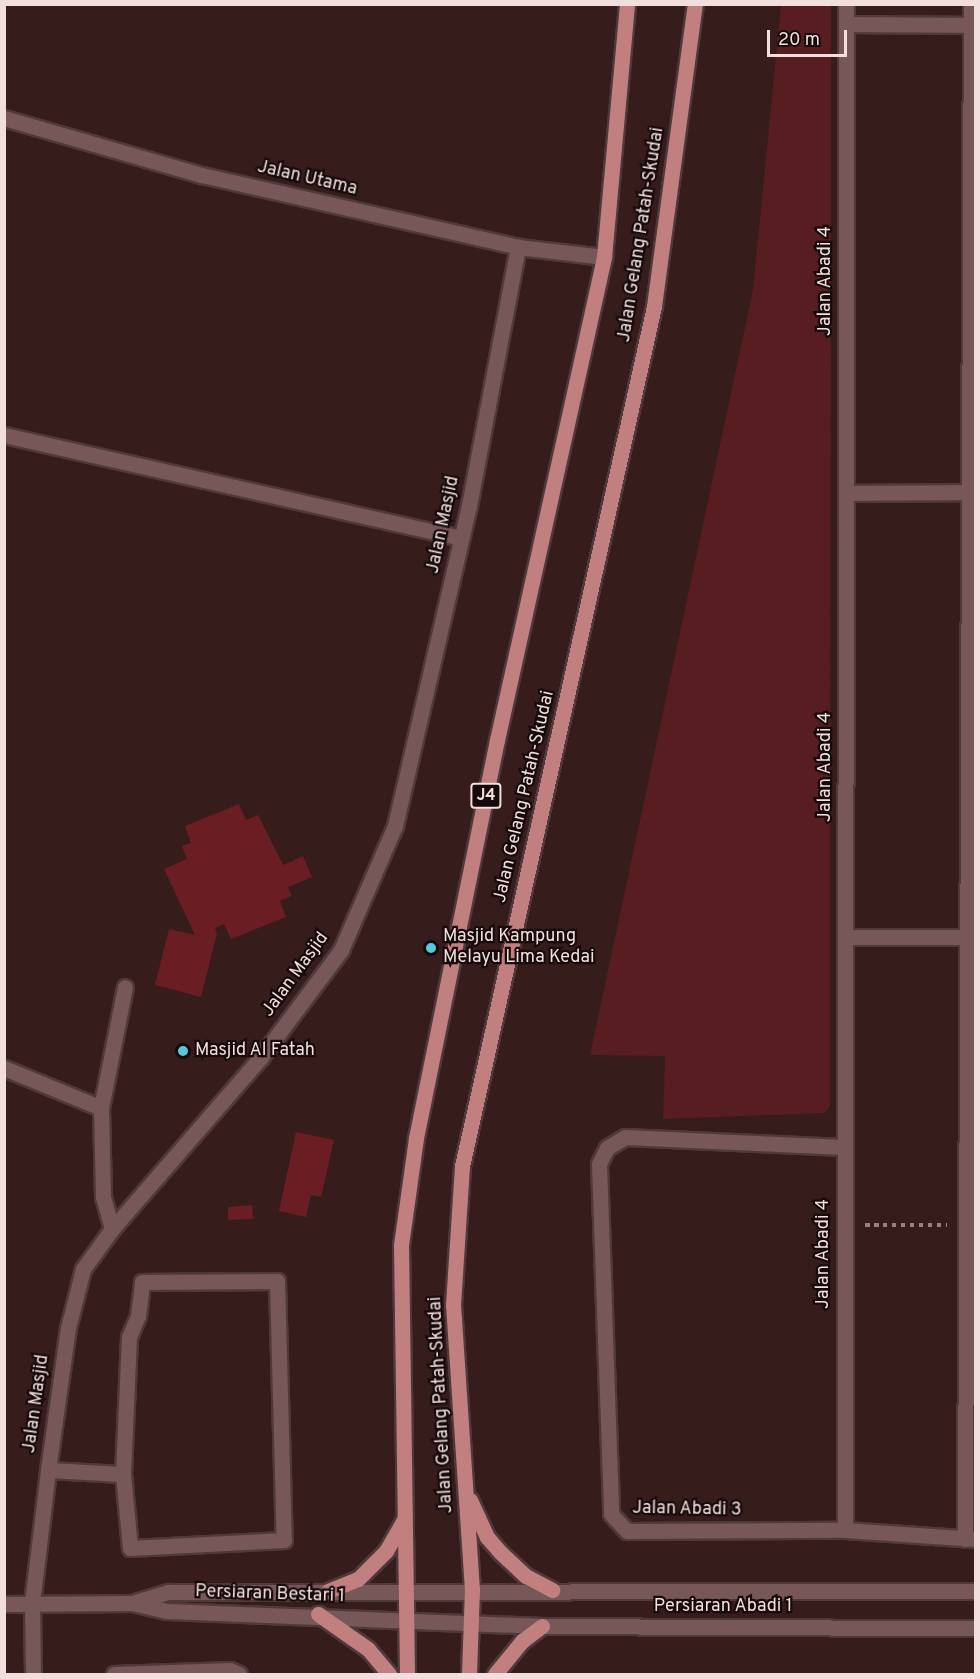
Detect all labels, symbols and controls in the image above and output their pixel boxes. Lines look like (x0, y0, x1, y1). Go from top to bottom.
scale bar (770, 18, 850, 56)
text: 20 m (778, 29, 820, 52)
street label: Jalan Gelang Patah-Skudai (614, 126, 670, 344)
street label: Jalan Utama (255, 157, 359, 201)
street label: Jalan Abadi 4 (815, 226, 837, 336)
street label: Jalan Masjid (423, 474, 465, 576)
street label: Jalan Gelang Patah-Skudai (490, 689, 560, 905)
street label: Jalan Abadi 4 (815, 712, 837, 822)
road number: J4 (470, 783, 502, 809)
place label: Masjid Kampung Melayu Lima Kedai (443, 927, 594, 970)
street label: Jalan Masjid (258, 929, 334, 1021)
marker: Masjid Kampung Melayu Lima Kedai (424, 941, 438, 955)
place label: Masjid Al Fatah (195, 1040, 316, 1062)
marker: Masjid Al Fatah (176, 1044, 190, 1058)
street label: Jalan Abadi 4 (813, 1199, 835, 1309)
street label: Jalan Gelang Patah-Skudai (426, 1296, 458, 1514)
street label: Jalan Masjid (19, 1353, 55, 1455)
street label: Jalan Abadi 3 (632, 1498, 742, 1522)
street label: Persiaran Bestari 1 (195, 1582, 345, 1608)
street label: Persiaran Abadi 1 (653, 1596, 793, 1618)

